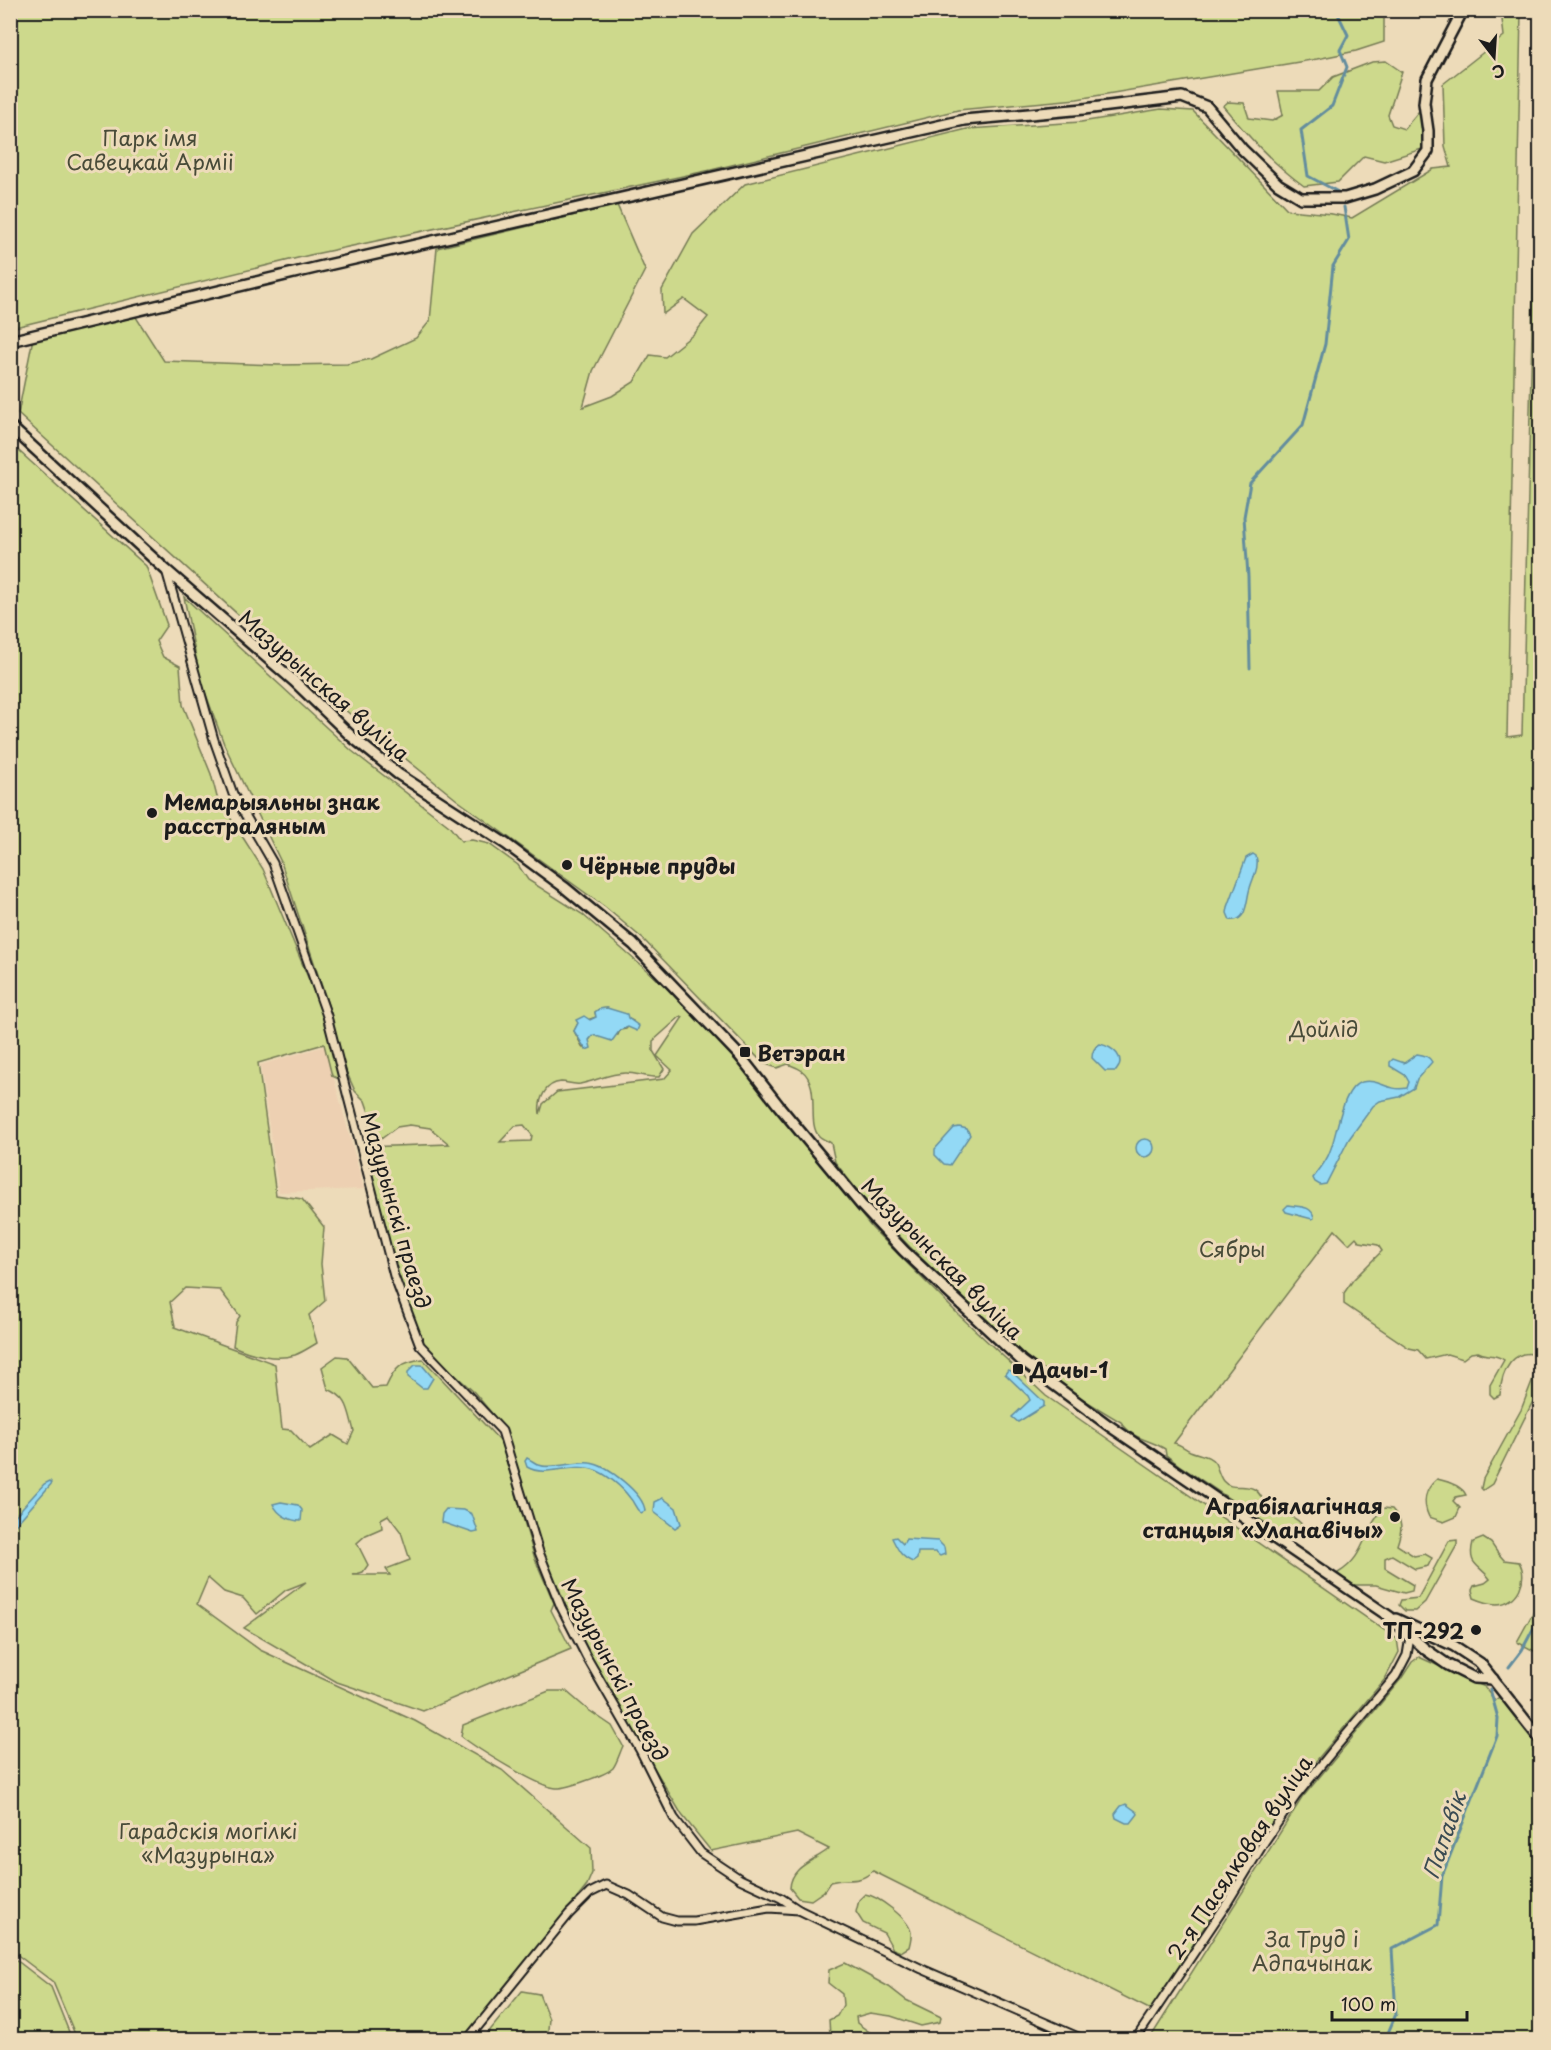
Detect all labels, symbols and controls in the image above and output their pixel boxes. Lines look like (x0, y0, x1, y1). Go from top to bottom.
north arrow (1464, 27, 1524, 87)
text: С (1489, 59, 1508, 86)
park label: Парк імя Савецкай Арміі (66, 121, 234, 177)
street label: Мазурынская вуліца (232, 601, 418, 769)
place label: Мемарыяльны знак расстраляным (164, 785, 380, 841)
marker: Мемарыяльны знак расстраляным (145, 806, 159, 820)
place label: Чёрные пруды (579, 849, 735, 881)
marker: Чёрные пруды (560, 858, 574, 872)
park label: Дойлід (1289, 1012, 1358, 1044)
place label: Ветэран (757, 1036, 846, 1068)
marker: Ветэран (738, 1045, 752, 1059)
street label: Мазурынскі праезд (354, 1108, 440, 1312)
street label: Мазурынская вуліца (855, 1170, 1031, 1346)
park label: Сябры (1199, 1232, 1265, 1264)
place label: Дачы-1 (1029, 1353, 1108, 1385)
marker: Дачы-1 (1011, 1362, 1025, 1376)
place label: Аграбіялагічная станцыя «Уланавічы» (1143, 1489, 1383, 1545)
marker: Аграбіялагічная станцыя «Уланавічы» (1388, 1510, 1402, 1524)
street label: Мазурынскі праезд (554, 1572, 678, 1766)
place label: ТП-292 (1383, 1614, 1464, 1646)
marker: ТП-292 (1469, 1623, 1483, 1637)
street label: 2-я Пасялковая вуліца (1158, 1748, 1320, 1966)
water label: Папавік (1413, 1785, 1474, 1883)
park label: Гарадскія могілкі «Мазурына» (119, 1814, 297, 1870)
park label: За Труд і Адпачынак (1252, 1922, 1372, 1978)
scale bar (1332, 1984, 1467, 2022)
text: 100 m (1341, 1990, 1396, 2017)

